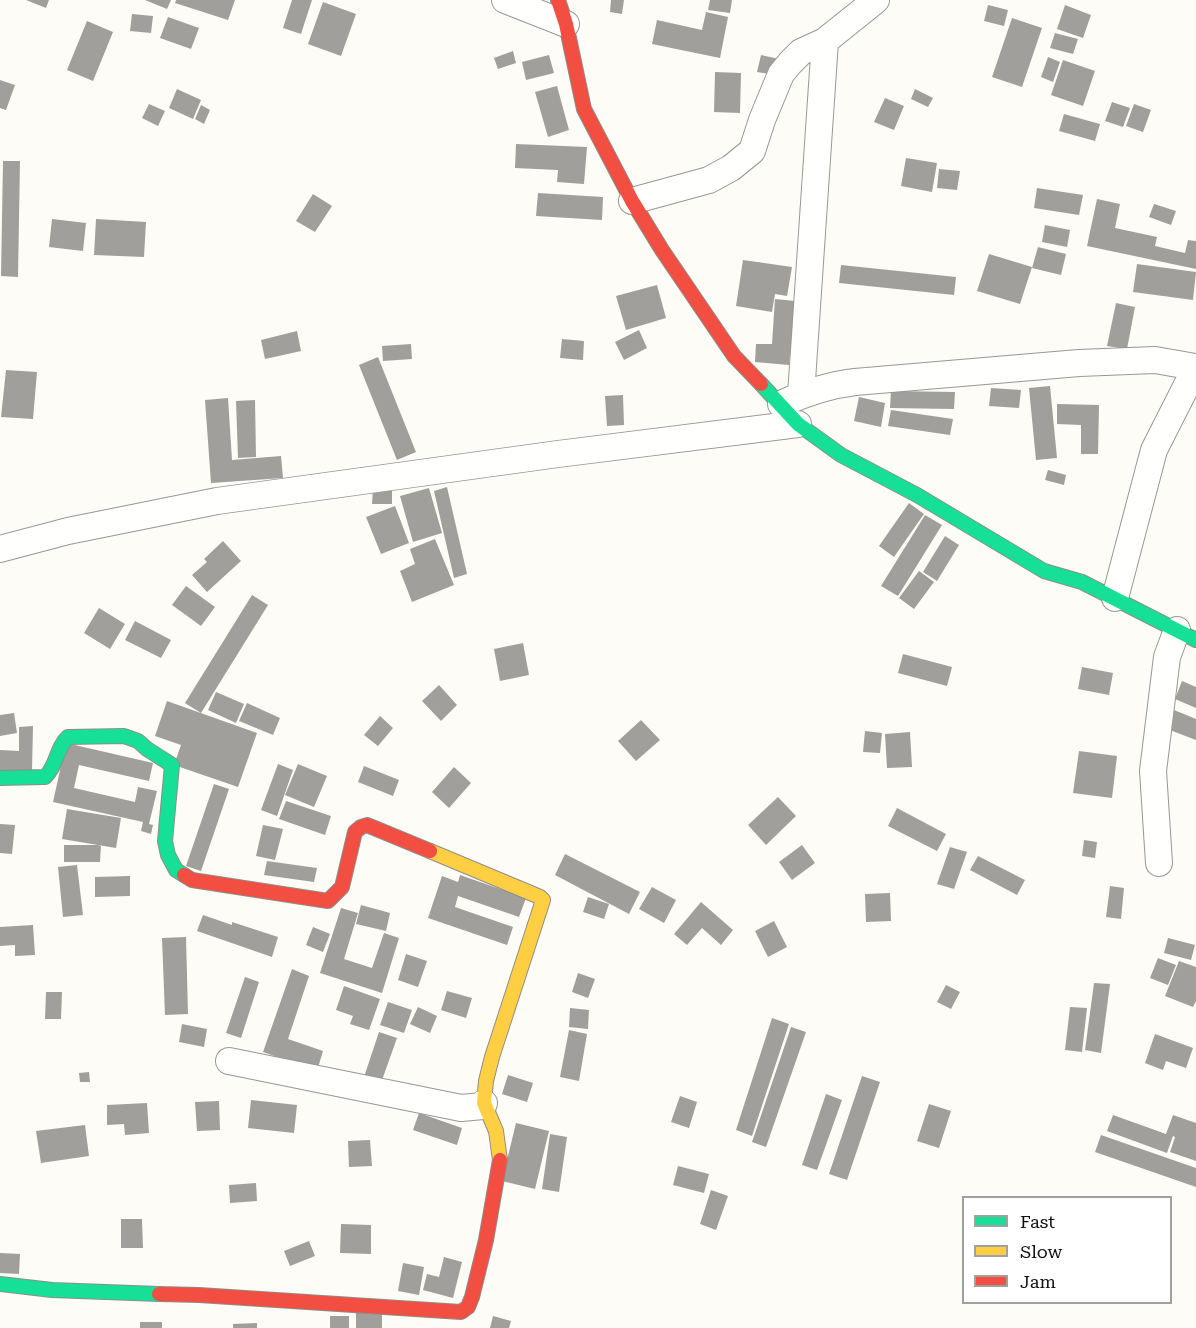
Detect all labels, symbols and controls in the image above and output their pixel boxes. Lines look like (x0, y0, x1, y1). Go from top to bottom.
legend (962, 1196, 1172, 1304)
text: Fast (1020, 1211, 1055, 1232)
text: Slow (1020, 1241, 1062, 1262)
text: Jam (1020, 1271, 1056, 1292)

